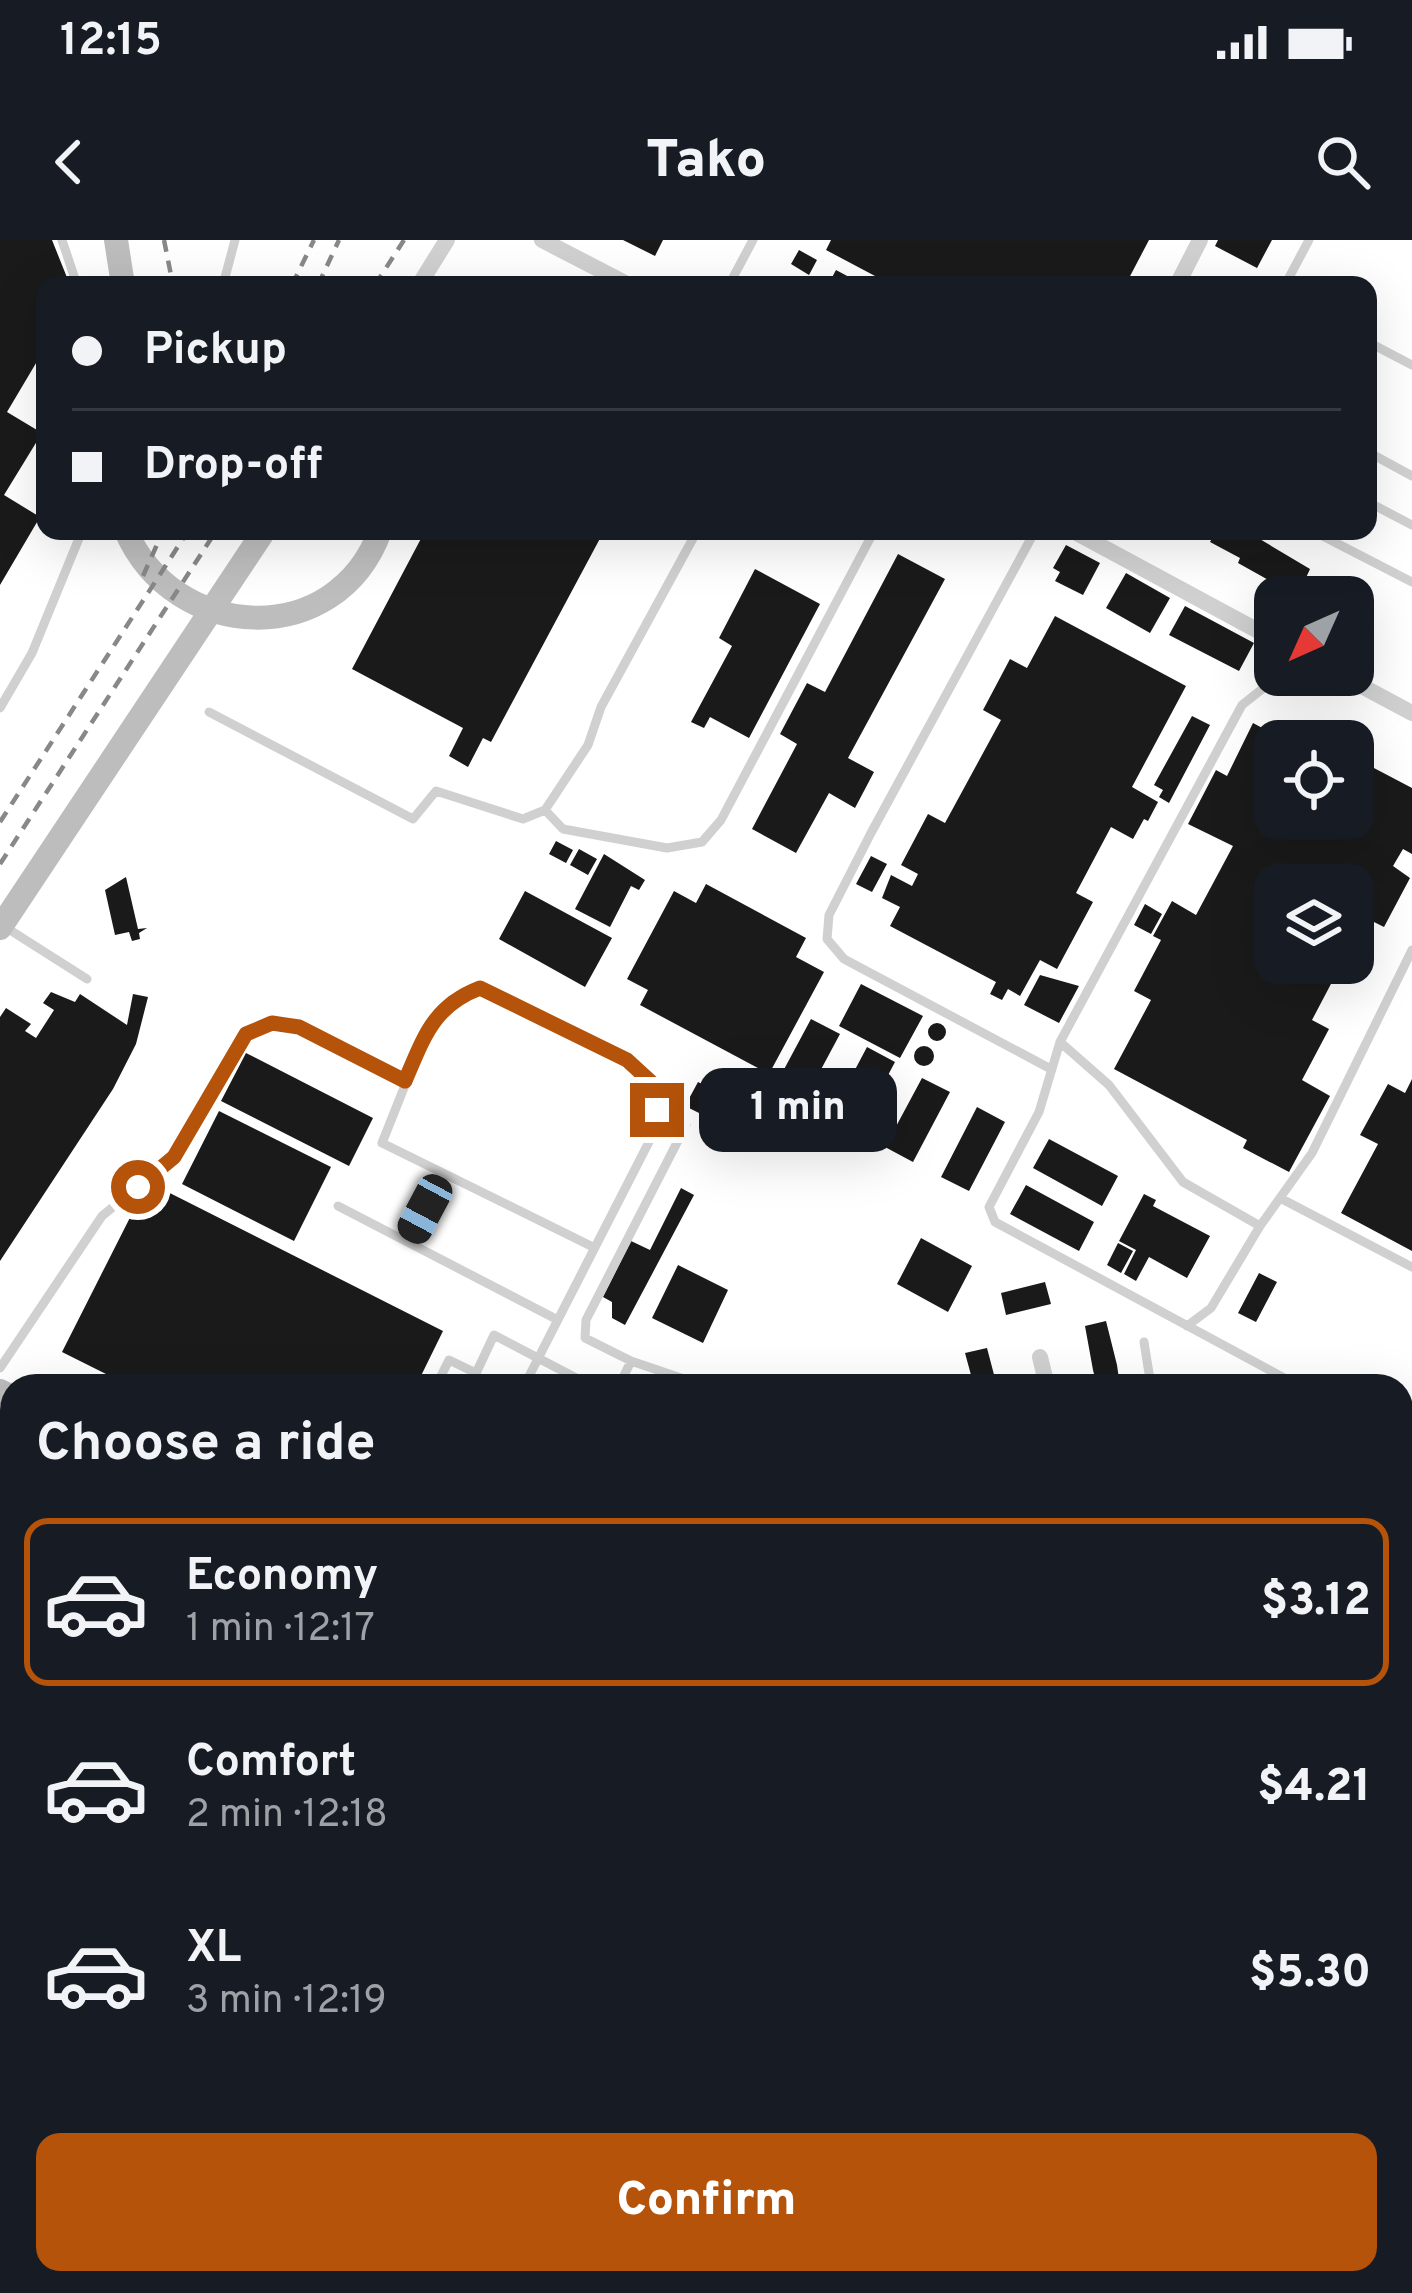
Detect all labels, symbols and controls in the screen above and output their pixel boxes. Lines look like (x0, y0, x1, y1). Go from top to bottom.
text: 12:15 (60, 14, 162, 71)
text: Tako (646, 128, 766, 197)
icon: back (36, 129, 102, 195)
icon: search (1310, 129, 1376, 195)
text: Pickup (144, 323, 287, 380)
text: Drop-off (144, 438, 323, 495)
north arrow (1254, 576, 1374, 696)
map controls (1254, 576, 1374, 984)
button: locate (1254, 720, 1374, 840)
button: layers (1254, 864, 1374, 984)
callout: 1 min (699, 1068, 897, 1152)
route end (630, 1083, 684, 1137)
text: 1 min (750, 1085, 846, 1134)
route start (111, 1160, 165, 1214)
car (392, 1169, 458, 1249)
text: Choose a ride (36, 1411, 376, 1480)
icon: car (42, 1548, 150, 1656)
text: Economy (186, 1549, 378, 1606)
text: $3.12 (1261, 1574, 1371, 1631)
text: 1 min · 12:17 (186, 1606, 375, 1655)
icon: car (42, 1734, 150, 1842)
text: Comfort (186, 1735, 356, 1792)
text: $4.21 (1257, 1760, 1371, 1817)
text: 2 min · 12:18 (186, 1792, 388, 1841)
icon: car (42, 1920, 150, 2028)
text: XL (186, 1921, 241, 1978)
text: $5.30 (1249, 1946, 1371, 2003)
text: 3 min · 12:19 (186, 1978, 387, 2027)
button: Confirm (36, 2133, 1377, 2271)

